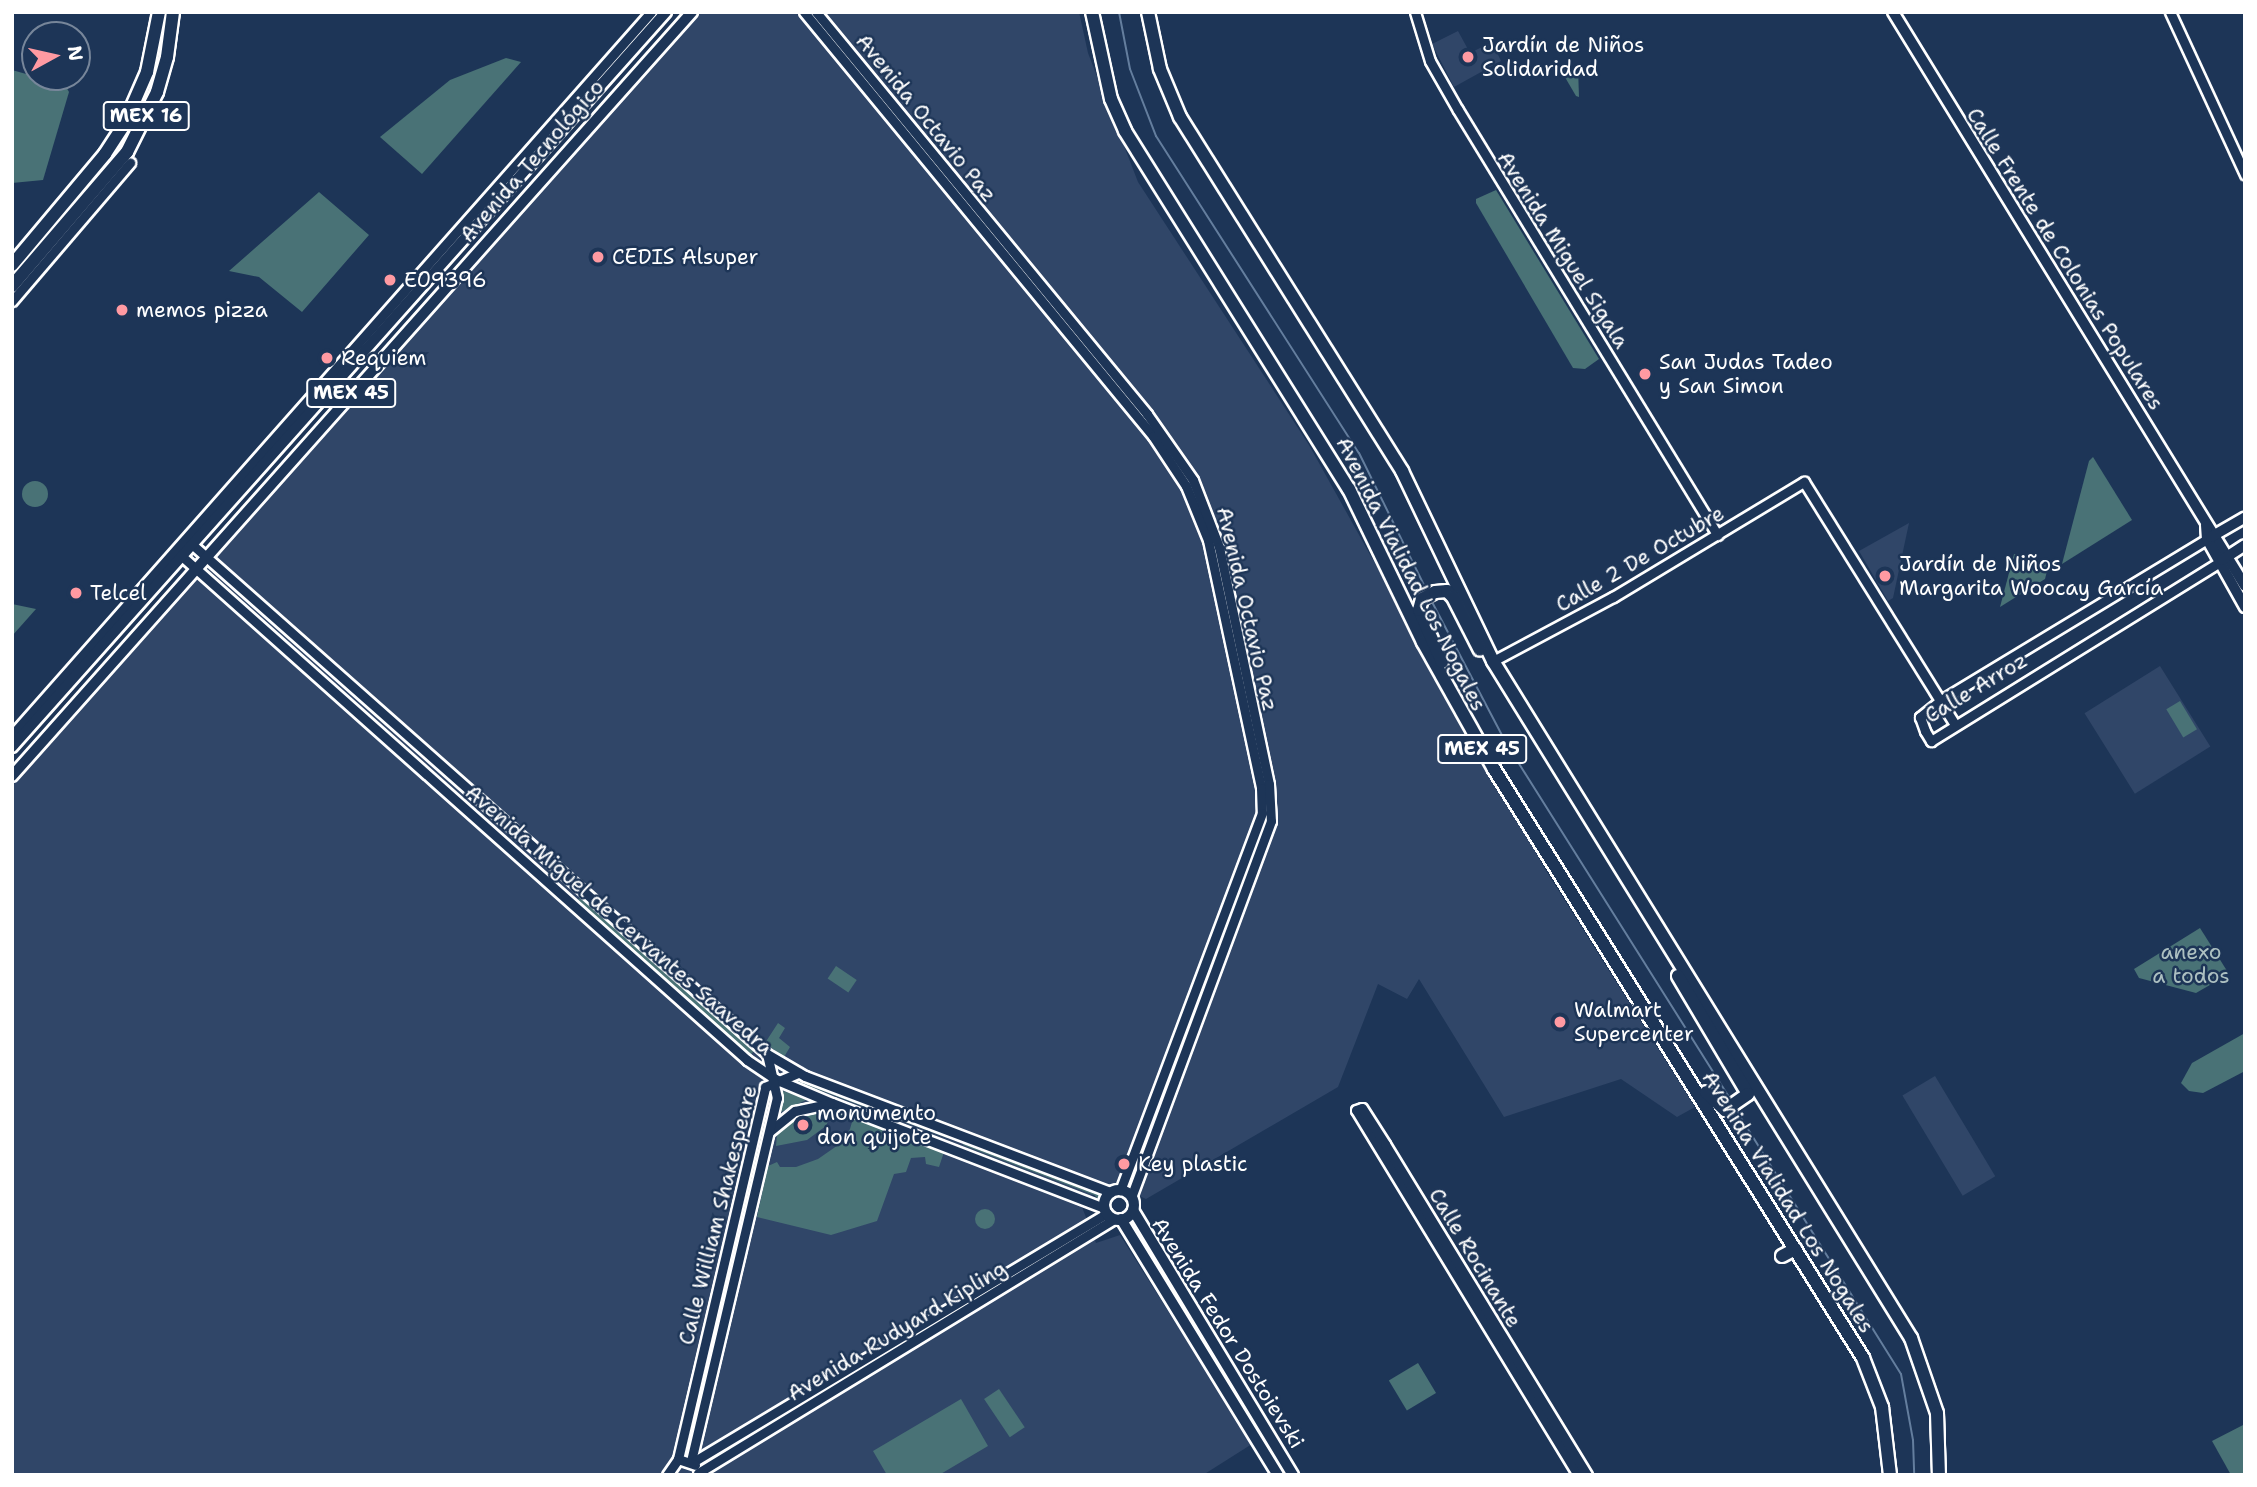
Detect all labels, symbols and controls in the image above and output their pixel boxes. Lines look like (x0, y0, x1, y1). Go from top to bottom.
north arrow (21, 21, 91, 91)
street label: Avenida Octavio Paz (850, 29, 1002, 207)
place label: Jardín de Niños Solidaridad (1482, 32, 1644, 82)
text: N (62, 44, 89, 62)
marker: Jardín de Niños Solidaridad (1460, 49, 1476, 65)
street label: Avenida Tecnológico (455, 75, 609, 247)
road number: MEX 16 (102, 100, 190, 132)
street label: Calle Frente de Colonias Populares (1961, 103, 2169, 415)
street label: Avenida Miguel Sigala (1492, 147, 1634, 353)
place label: CEDIS Alsuper (612, 244, 758, 270)
marker: CEDIS Alsuper (590, 249, 606, 265)
place label: E09396 (404, 267, 487, 293)
marker: E09396 (382, 272, 398, 288)
place label: memos pizza (136, 297, 268, 323)
marker: memos pizza (114, 302, 130, 318)
place label: Requiem (341, 345, 426, 371)
place label: San Judas Tadeo y San Simon (1659, 349, 1833, 399)
marker: Requiem (319, 350, 335, 366)
marker: San Judas Tadeo y San Simon (1637, 366, 1653, 382)
road number: MEX 45 (306, 378, 396, 408)
street label: Avenida Vialidad Los Nogales (1331, 433, 1491, 715)
street label: Calle 2 De Octubre (1551, 501, 1729, 617)
street label: Avenida Octavio Paz (1211, 504, 1283, 714)
place label: Jardín de Niños Margarita Woocay García (1899, 551, 2163, 601)
marker: Jardín de Niños Margarita Woocay García (1877, 568, 1893, 584)
place label: Telcel (90, 580, 147, 606)
marker: Telcel (68, 585, 84, 601)
street label: Calle Arroz (1920, 648, 2032, 728)
road number: MEX 45 (1436, 734, 1528, 764)
street label: Avenida Miguel de Cervantes Saavedra (460, 780, 778, 1060)
park label: anexo a todos (2152, 939, 2230, 989)
place label: Walmart Supercenter (1574, 997, 1694, 1047)
marker: Walmart Supercenter (1552, 1014, 1568, 1030)
street label: Avenida Vialidad Los Nogales (1697, 1066, 1879, 1338)
street label: Calle William Shakespeare (674, 1083, 762, 1347)
place label: monumento don quijote (817, 1100, 936, 1150)
marker: monumento don quijote (795, 1117, 811, 1133)
place label: Key plastic (1138, 1151, 1248, 1177)
marker: Key plastic (1116, 1156, 1132, 1172)
street label: Calle Rocinante (1423, 1184, 1527, 1332)
street label: Avenida Fedor Dostoievski (1146, 1213, 1310, 1453)
street label: Avenida Rudyard Kipling (783, 1256, 1011, 1406)

